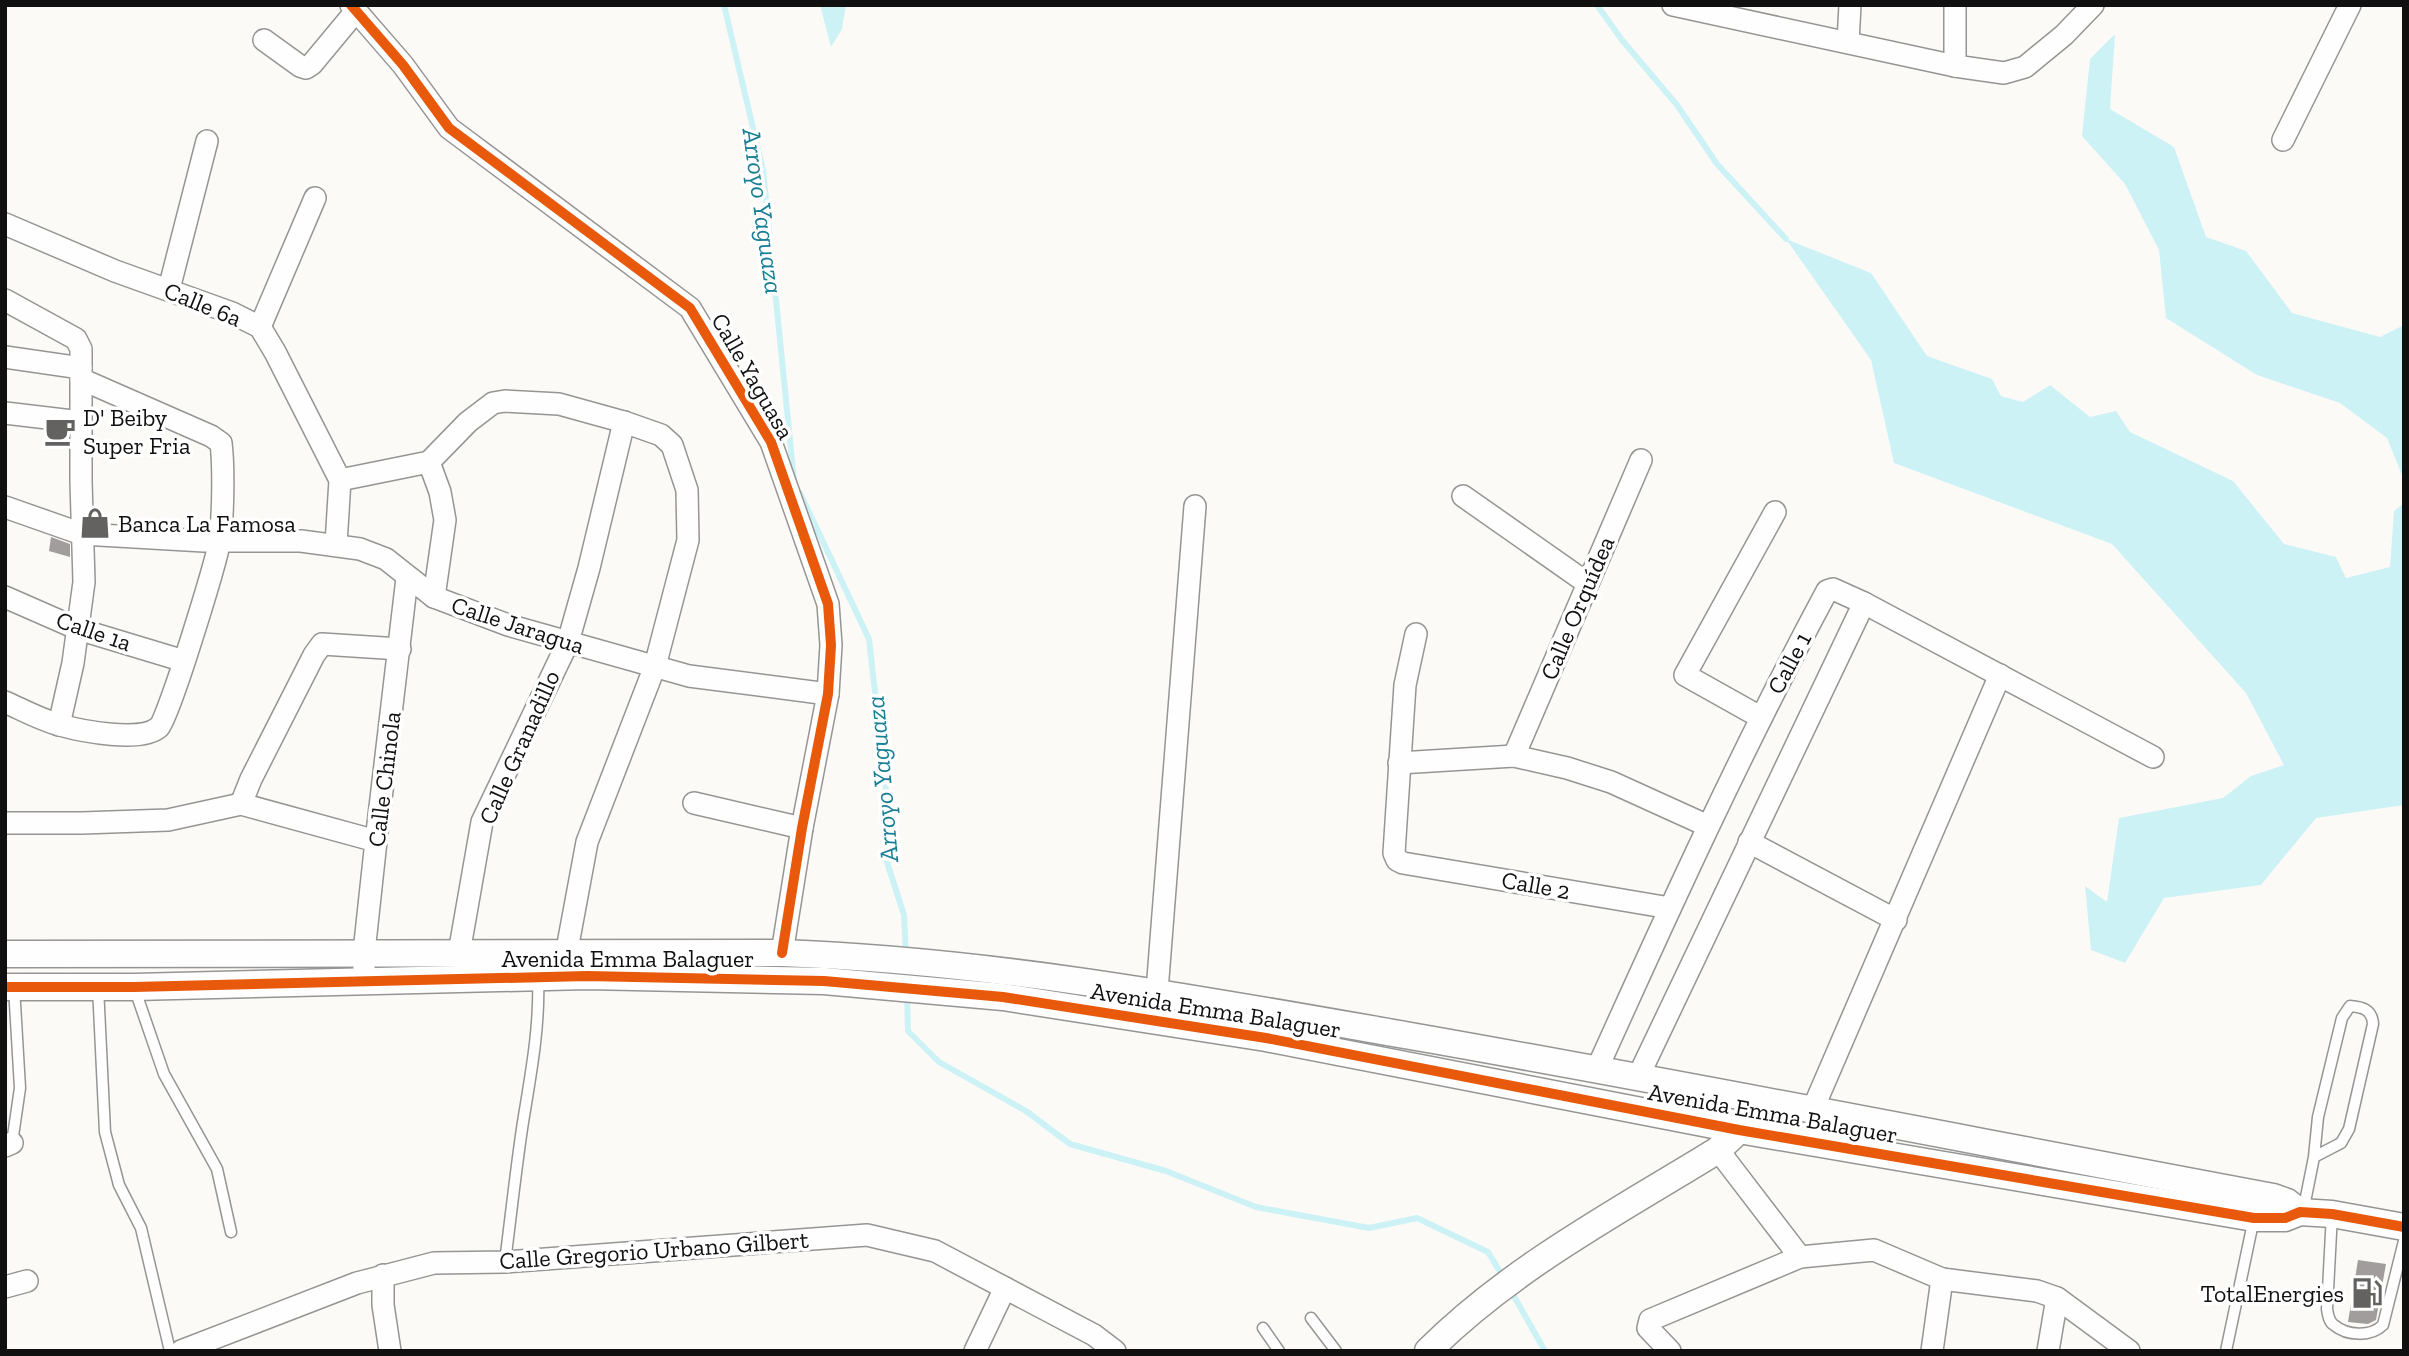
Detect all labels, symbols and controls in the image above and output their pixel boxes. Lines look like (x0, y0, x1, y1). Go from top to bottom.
water label: Arroyo Yaguaza (735, 125, 790, 296)
street label: Calle 6a (160, 275, 246, 333)
street label: Calle Yaguasa (705, 308, 801, 445)
place label: D' Beiby Super Fria (83, 403, 191, 460)
cafe icon: D' Beiby Super Fria (43, 414, 77, 448)
shop icon: Banca La Famosa (78, 506, 112, 540)
place label: Banca La Famosa (118, 509, 296, 538)
street label: Calle Orquídea (1534, 531, 1620, 684)
street label: Calle Jaragua (448, 590, 588, 660)
street label: Calle 1a (53, 605, 136, 657)
street label: Calle 1 (1761, 627, 1817, 699)
street label: Calle Granadillo (472, 666, 566, 828)
water label: Arroyo Yaguaza (859, 694, 905, 865)
street label: Calle Chinola (361, 709, 407, 848)
street label: Calle 2 (1500, 865, 1572, 905)
street label: Avenida Emma Balaguer (502, 944, 754, 973)
street label: Avenida Emma Balaguer (1089, 976, 1343, 1044)
street label: Avenida Emma Balaguer (1646, 1077, 1900, 1149)
street label: Calle Gregorio Urbano Gilbert (498, 1225, 810, 1275)
fuel station icon: TotalEnergies (2350, 1276, 2384, 1310)
place label: TotalEnergies (2201, 1279, 2344, 1308)

